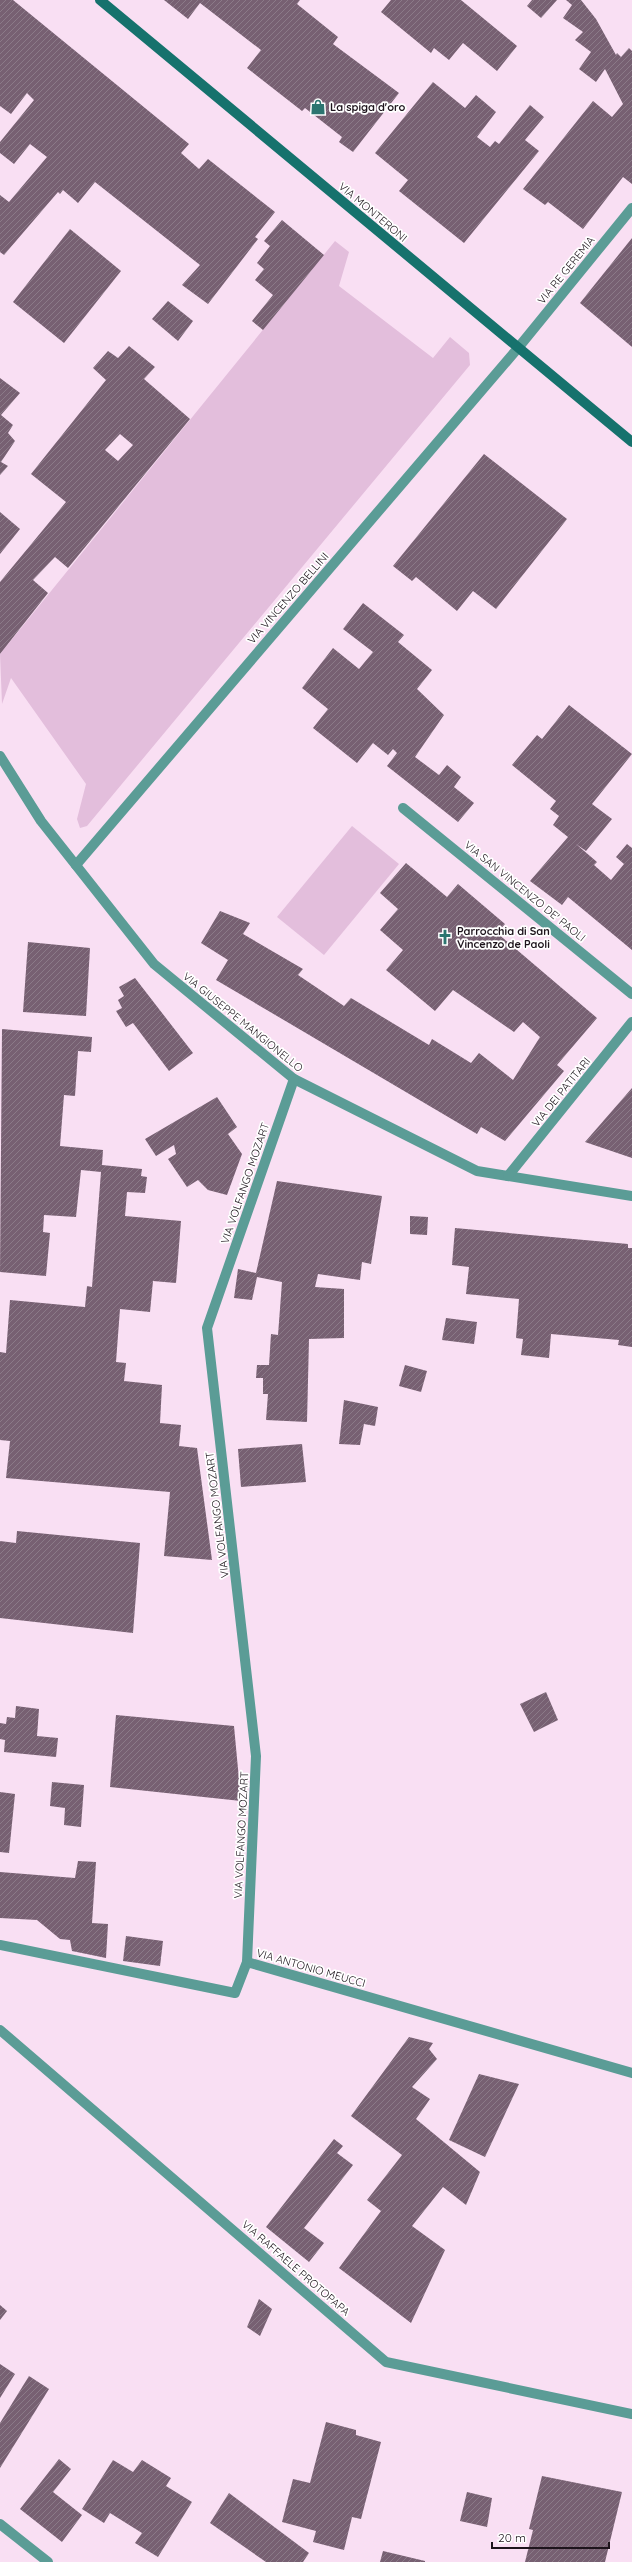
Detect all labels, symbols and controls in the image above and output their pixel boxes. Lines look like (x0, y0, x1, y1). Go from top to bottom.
shop icon: La spiga d'oro (309, 98, 327, 116)
place label: La spiga d'oro (330, 100, 406, 114)
street label: VIA MONTERONI (336, 179, 410, 245)
street label: VIA RE GEREMIA (534, 233, 598, 307)
street label: VIA VINCENZO BELLINI (244, 549, 332, 647)
street label: VIA SAN VINCENZO DE' PAOLI (462, 838, 588, 944)
place label: Parrocchia di San Vincenzo de Paoli (457, 924, 550, 951)
church icon: Parrocchia di San Vincenzo de Paoli (436, 928, 454, 946)
street label: VIA GIUSEPPE MANGIONELLO (180, 969, 306, 1075)
street label: VIA DEI PATITARI (529, 1054, 593, 1130)
street label: VIA VOLFANGO MOZART (218, 1120, 272, 1245)
street label: VIA VOLFANGO MOZART (202, 1451, 232, 1579)
street label: VIA VOLFANGO MOZART (231, 1771, 251, 1899)
street label: VIA ANTONIO MEUCCI (255, 1946, 367, 1990)
street label: VIA RAFFAELE PROTOPAPA (239, 2217, 353, 2319)
scale bar (492, 2524, 609, 2550)
text: 20 m (498, 2530, 526, 2545)

